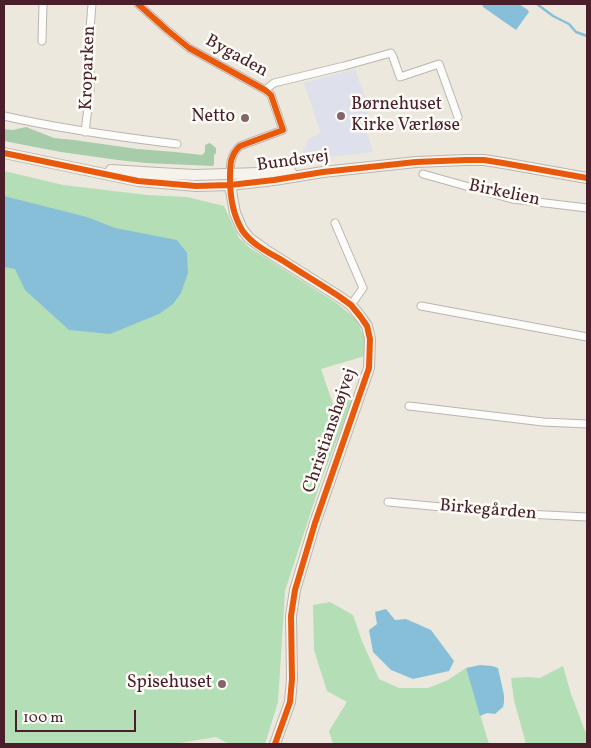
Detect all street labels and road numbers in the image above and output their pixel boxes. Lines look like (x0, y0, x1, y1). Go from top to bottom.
street label: Kroparken (77, 25, 101, 111)
street label: Bygaden (201, 31, 271, 83)
street label: Bundsvej (256, 146, 330, 178)
street label: Birkelien (466, 176, 542, 212)
street label: Christianshøjvej (300, 366, 362, 496)
street label: Birkegården (439, 496, 537, 526)

